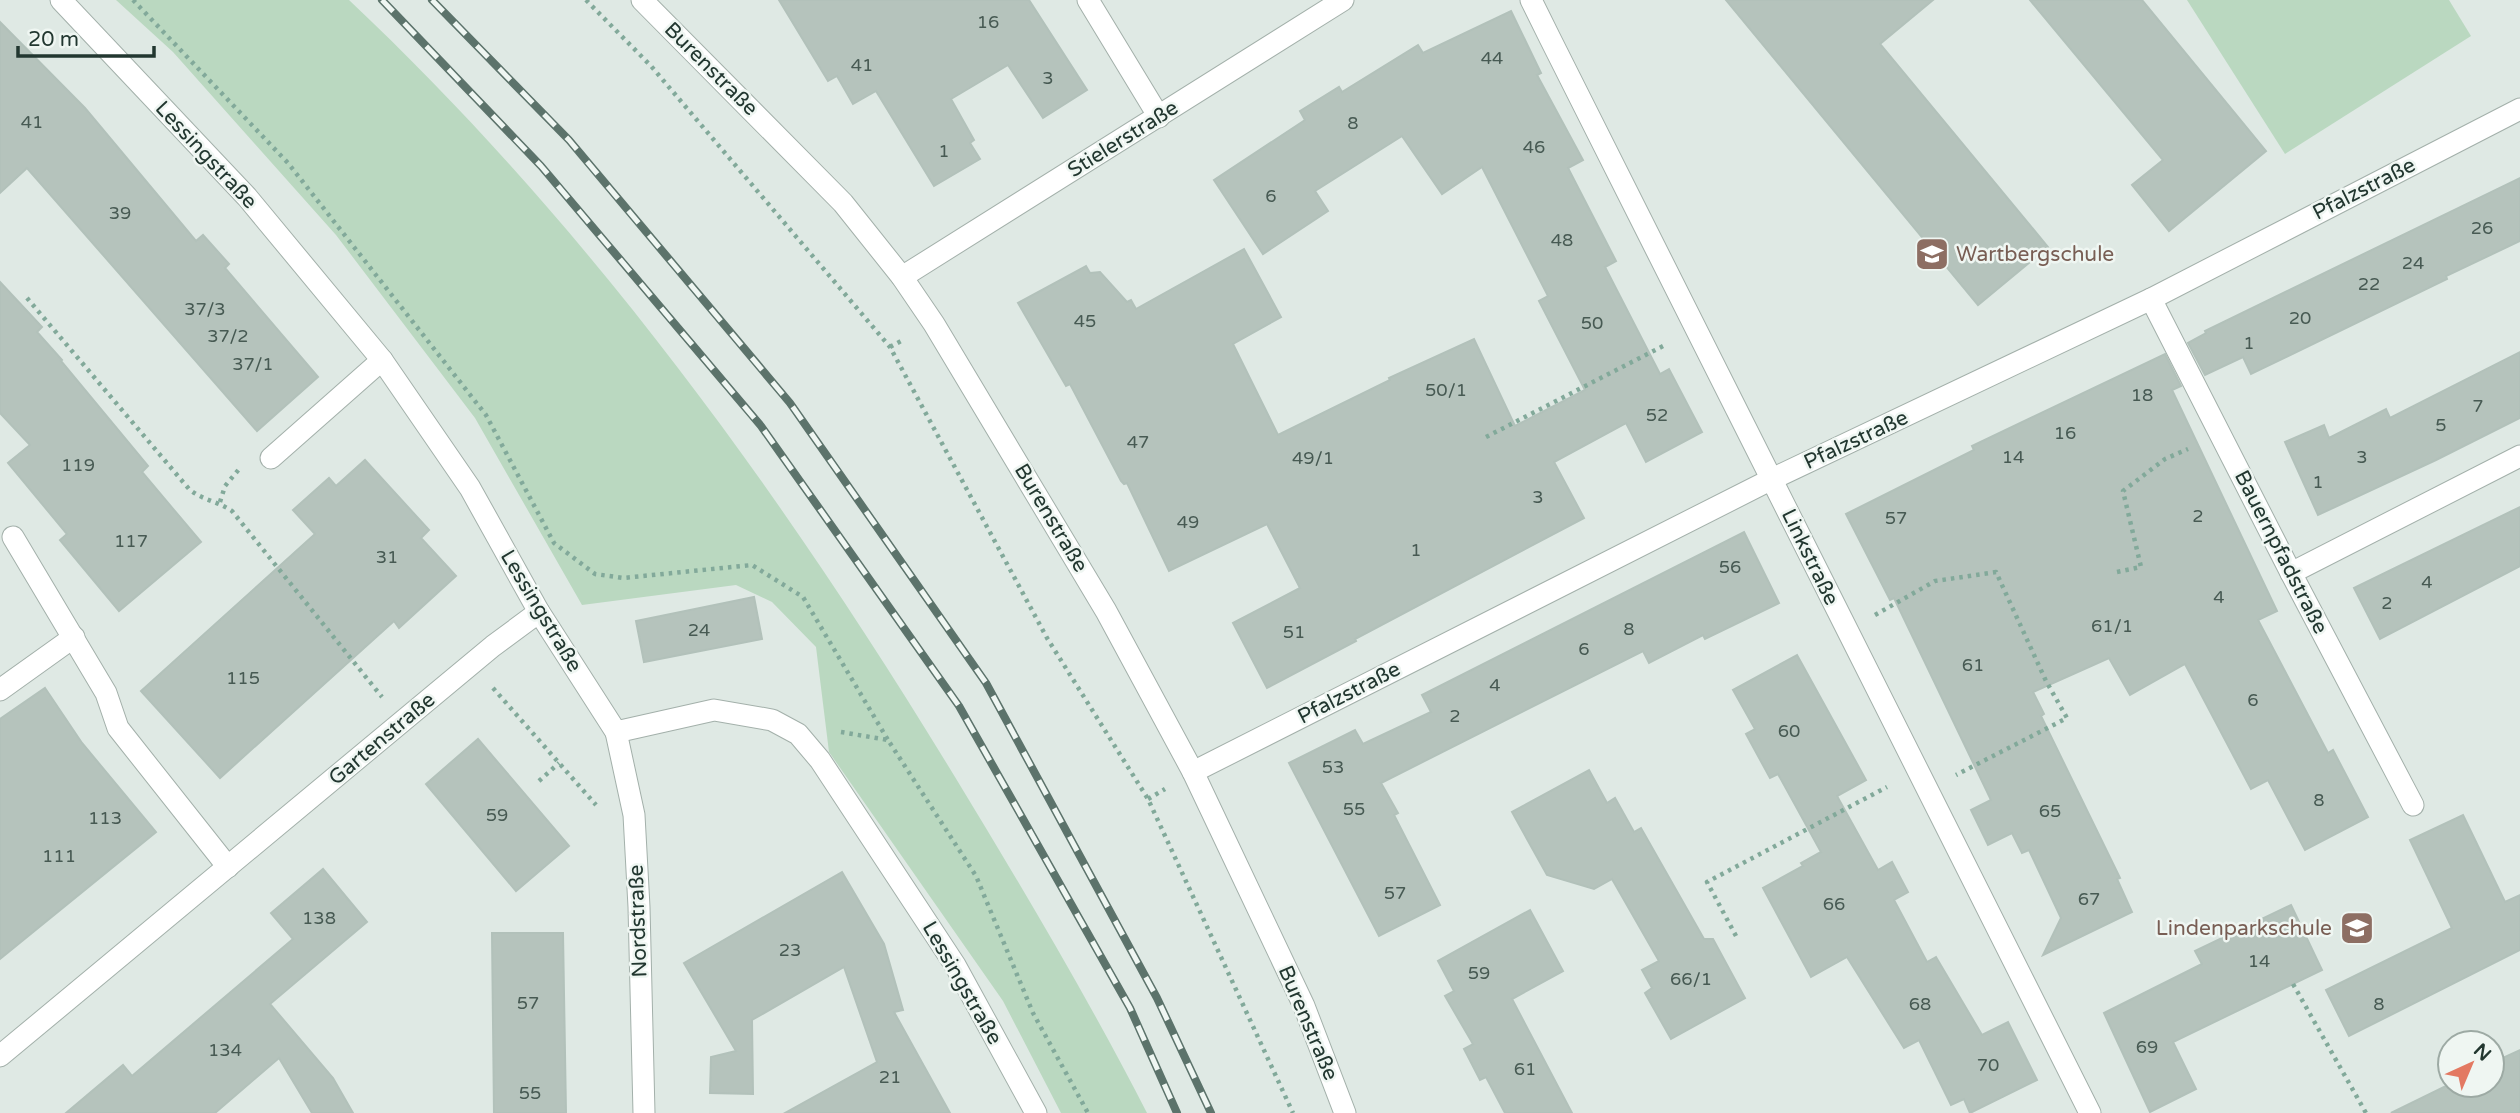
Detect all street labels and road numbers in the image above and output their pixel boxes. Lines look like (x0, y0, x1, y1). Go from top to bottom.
street label: Burenstraße (659, 17, 763, 121)
street label: Stielerstraße (1063, 95, 1183, 183)
street label: Lessingstraße (150, 96, 262, 214)
street label: Pfalzstraße (2309, 152, 2420, 226)
street label: Pfalzstraße (1800, 405, 1912, 475)
street label: Burenstraße (1009, 459, 1093, 577)
street label: Bauernpfadstraße (2229, 466, 2333, 638)
street label: Linkstraße (1776, 505, 1844, 609)
street label: Lessingstraße (495, 545, 587, 677)
street label: Pfalzstraße (1294, 656, 1405, 730)
street label: Gartenstraße (324, 687, 440, 791)
street label: Nordstraße (624, 864, 652, 978)
street label: Lessingstraße (917, 917, 1007, 1049)
street label: Burenstraße (1273, 962, 1343, 1084)

